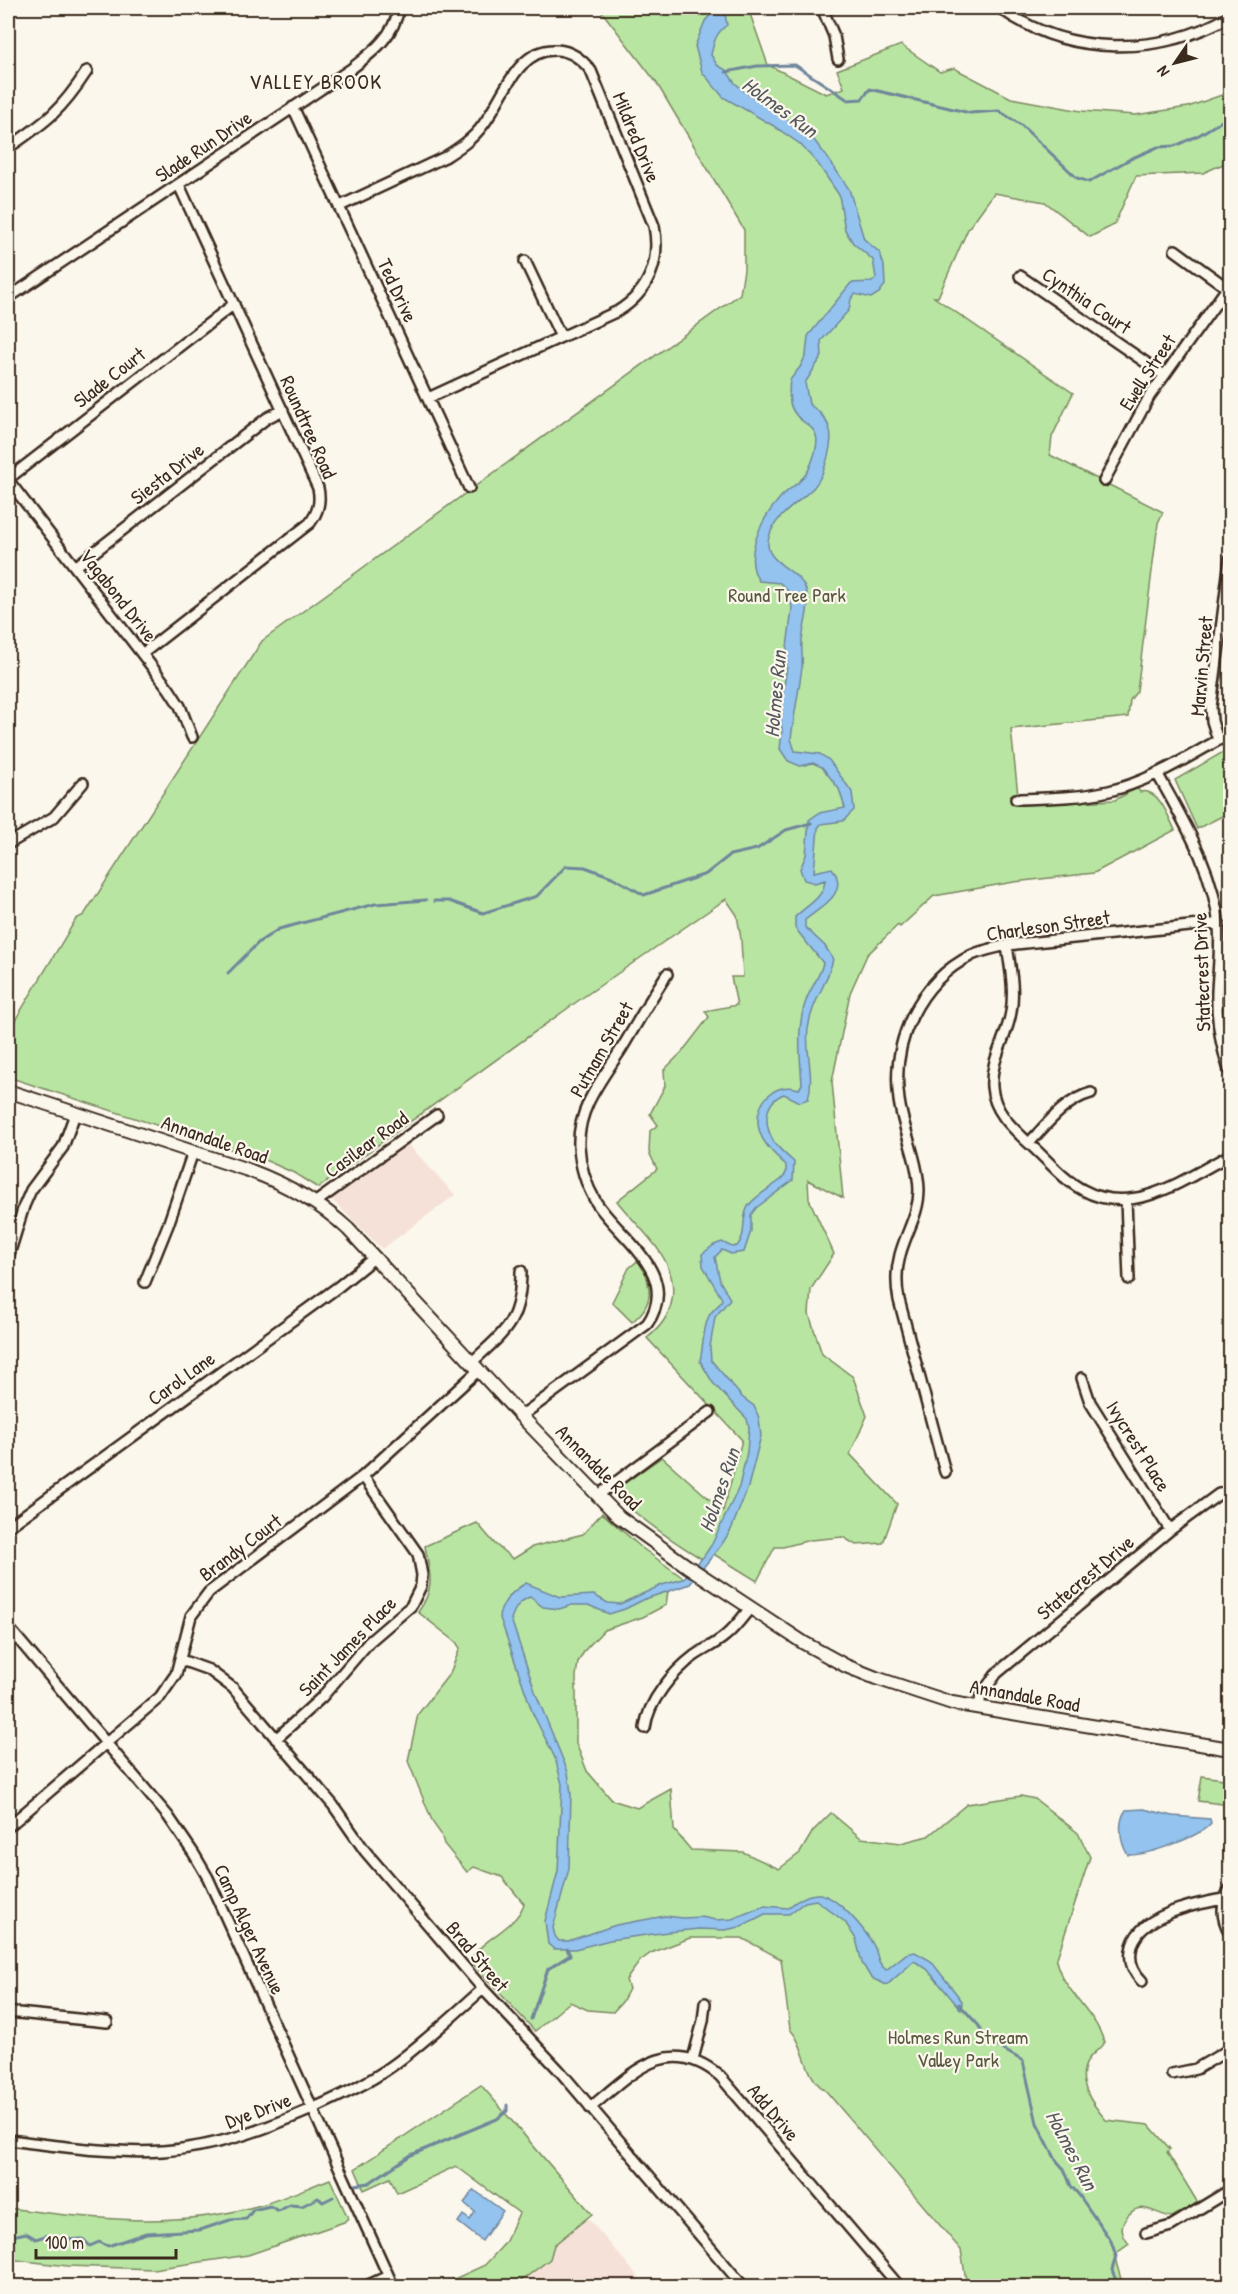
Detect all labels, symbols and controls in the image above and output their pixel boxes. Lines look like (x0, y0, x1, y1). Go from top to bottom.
north arrow (1145, 33, 1205, 93)
text: N (1151, 61, 1174, 81)
district label: VALLEY BROOK (249, 67, 383, 96)
water label: Holmes Run (736, 70, 825, 145)
street label: Mildred Drive (607, 88, 667, 186)
street label: Slade Run Drive (149, 104, 257, 188)
street label: Ted Drive (372, 254, 424, 326)
street label: Cynthia Court (1037, 260, 1138, 340)
street label: Ewell Street (1112, 328, 1182, 415)
street label: Slade Court (67, 340, 151, 414)
street label: Roundtree Road (274, 371, 344, 483)
street label: Siesta Drive (125, 436, 209, 510)
street label: Vagabond Drive (74, 543, 164, 647)
park label: Round Tree Park (728, 581, 846, 608)
street label: Marvin Street (1183, 614, 1219, 717)
water label: Holmes Run (757, 648, 793, 739)
street label: Charleson Street (985, 903, 1112, 947)
street label: Statecrest Drive (1185, 912, 1217, 1032)
street label: Putnam Street (563, 995, 640, 1102)
street label: Casilear Road (319, 1104, 413, 1183)
street label: Annandale Road (158, 1108, 272, 1170)
street label: Carol Lane (142, 1344, 220, 1411)
street label: Ivycrest Place (1100, 1395, 1178, 1497)
street label: Annandale Road (550, 1418, 648, 1516)
water label: Holmes Run (691, 1443, 747, 1536)
street label: Brandy Court (193, 1506, 288, 1587)
street label: Statecrest Drive (1031, 1528, 1139, 1626)
street label: Saint James Place (292, 1590, 402, 1702)
street label: Annandale Road (968, 1672, 1082, 1718)
street label: Camp Alger Avenue (208, 1860, 292, 1998)
street label: Brad Street (440, 1915, 516, 1998)
park label: Holmes Run Stream Valley Park (888, 2023, 1028, 2073)
street label: Add Drive (742, 2077, 806, 2147)
street label: Dye Drive (221, 2086, 295, 2134)
water label: Holmes Run (1039, 2105, 1106, 2196)
scale bar (36, 2222, 176, 2260)
text: 100 m (45, 2230, 84, 2255)

